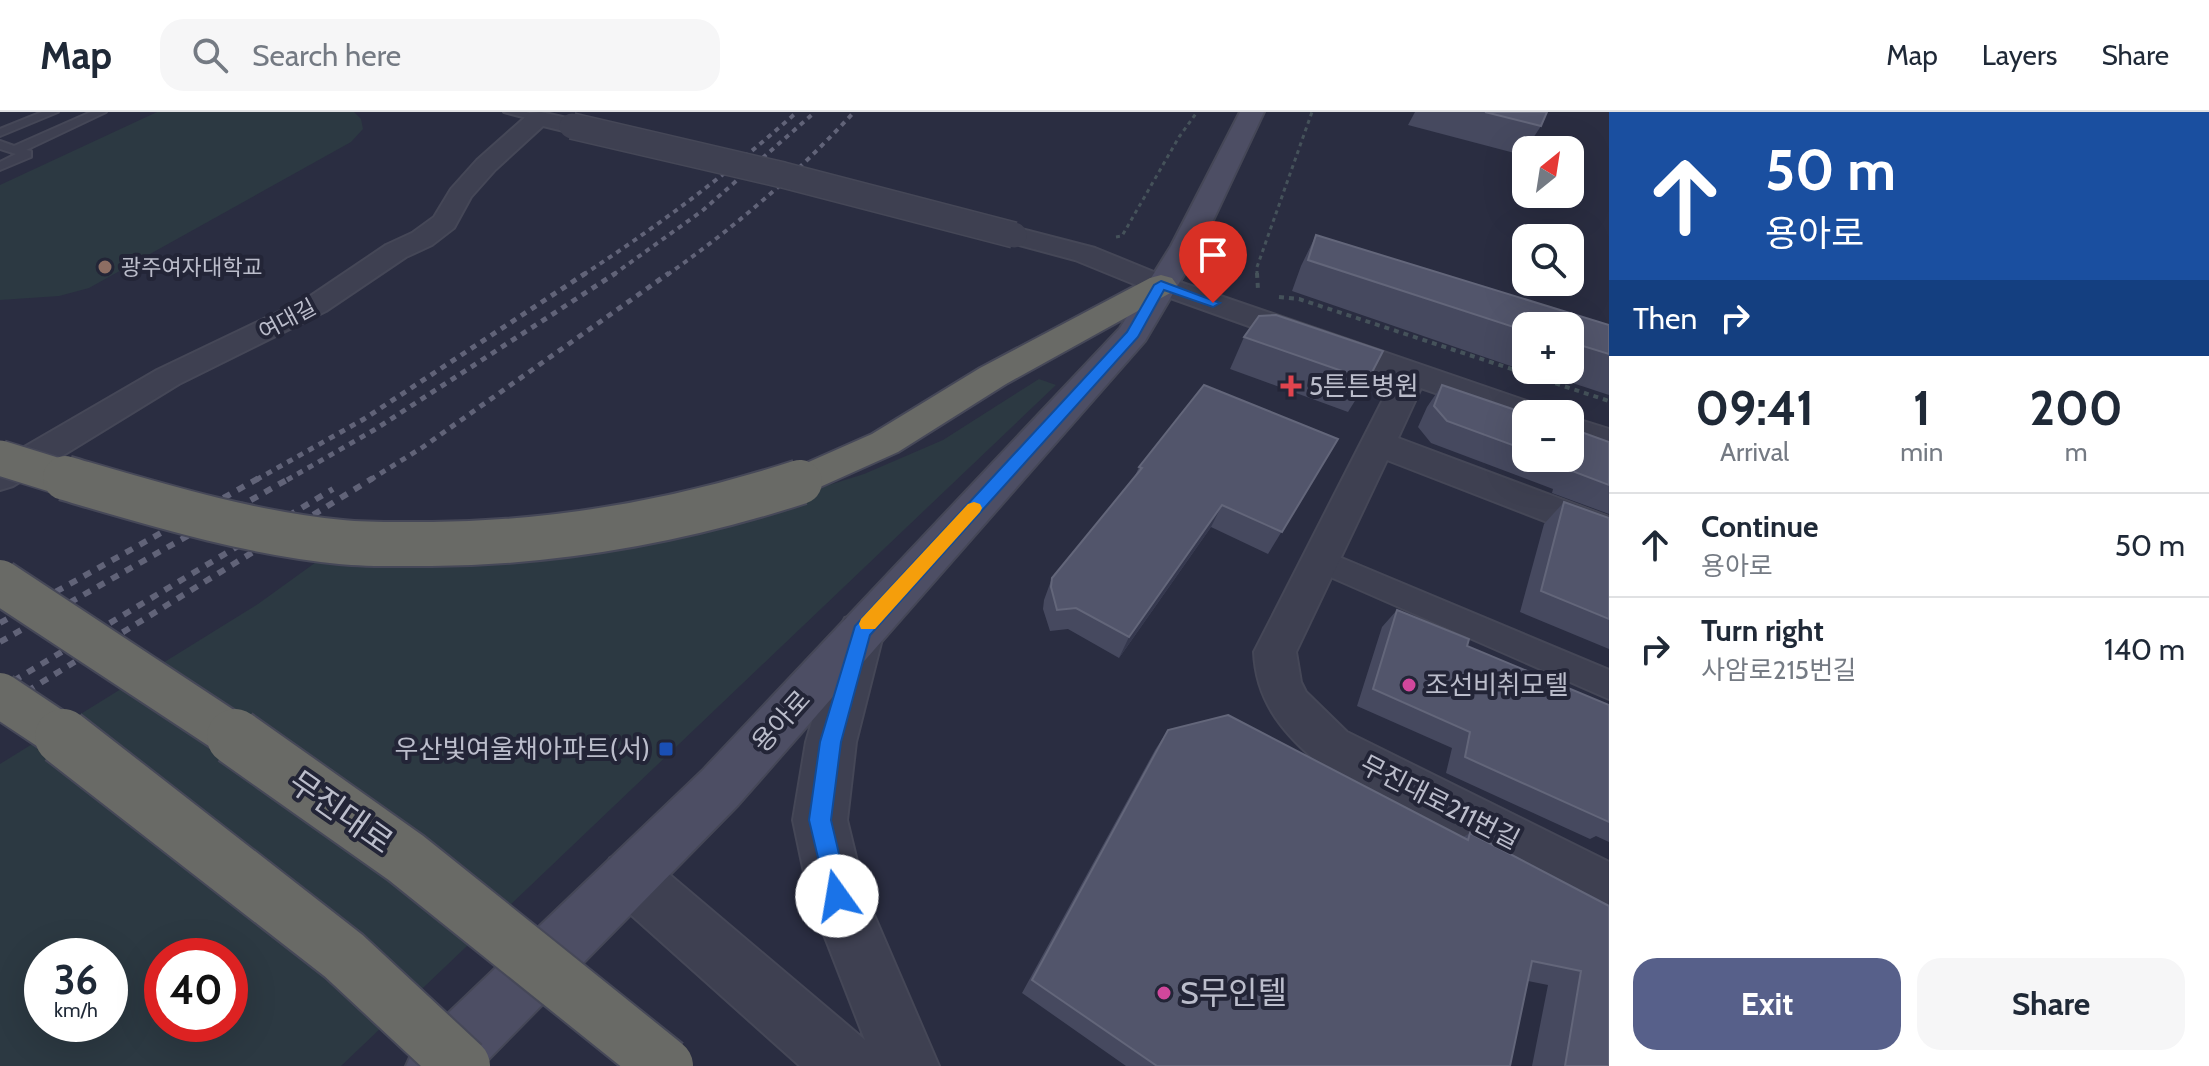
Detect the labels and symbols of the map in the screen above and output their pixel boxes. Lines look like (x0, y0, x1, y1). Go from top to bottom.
north arrow (1512, 136, 1584, 208)
pin (1179, 221, 1247, 303)
place label: 광주여자대학교 (121, 254, 263, 281)
marker: 광주여자대학교 (96, 258, 114, 276)
street label: 여대길 (254, 293, 320, 346)
place label: 5튼튼병원 (1309, 370, 1419, 402)
marker: 5튼튼병원 (1280, 375, 1302, 397)
place label: 조선비취모텔 (1425, 669, 1569, 701)
marker: 조선비취모텔 (1400, 676, 1418, 694)
street label: 용아로 (745, 684, 817, 758)
place label: 우산빛여울채아파트(서) (395, 733, 650, 765)
marker: 우산빛여울채아파트(서) (657, 740, 675, 758)
street label: 무진대로211번길 (1355, 748, 1525, 856)
street label: 무진대로 (282, 762, 401, 861)
position arrow (795, 854, 879, 938)
speed limit sign: 40 (144, 938, 248, 1042)
place label: S무인텔 (1180, 973, 1287, 1012)
marker: S무인텔 (1155, 984, 1173, 1002)

